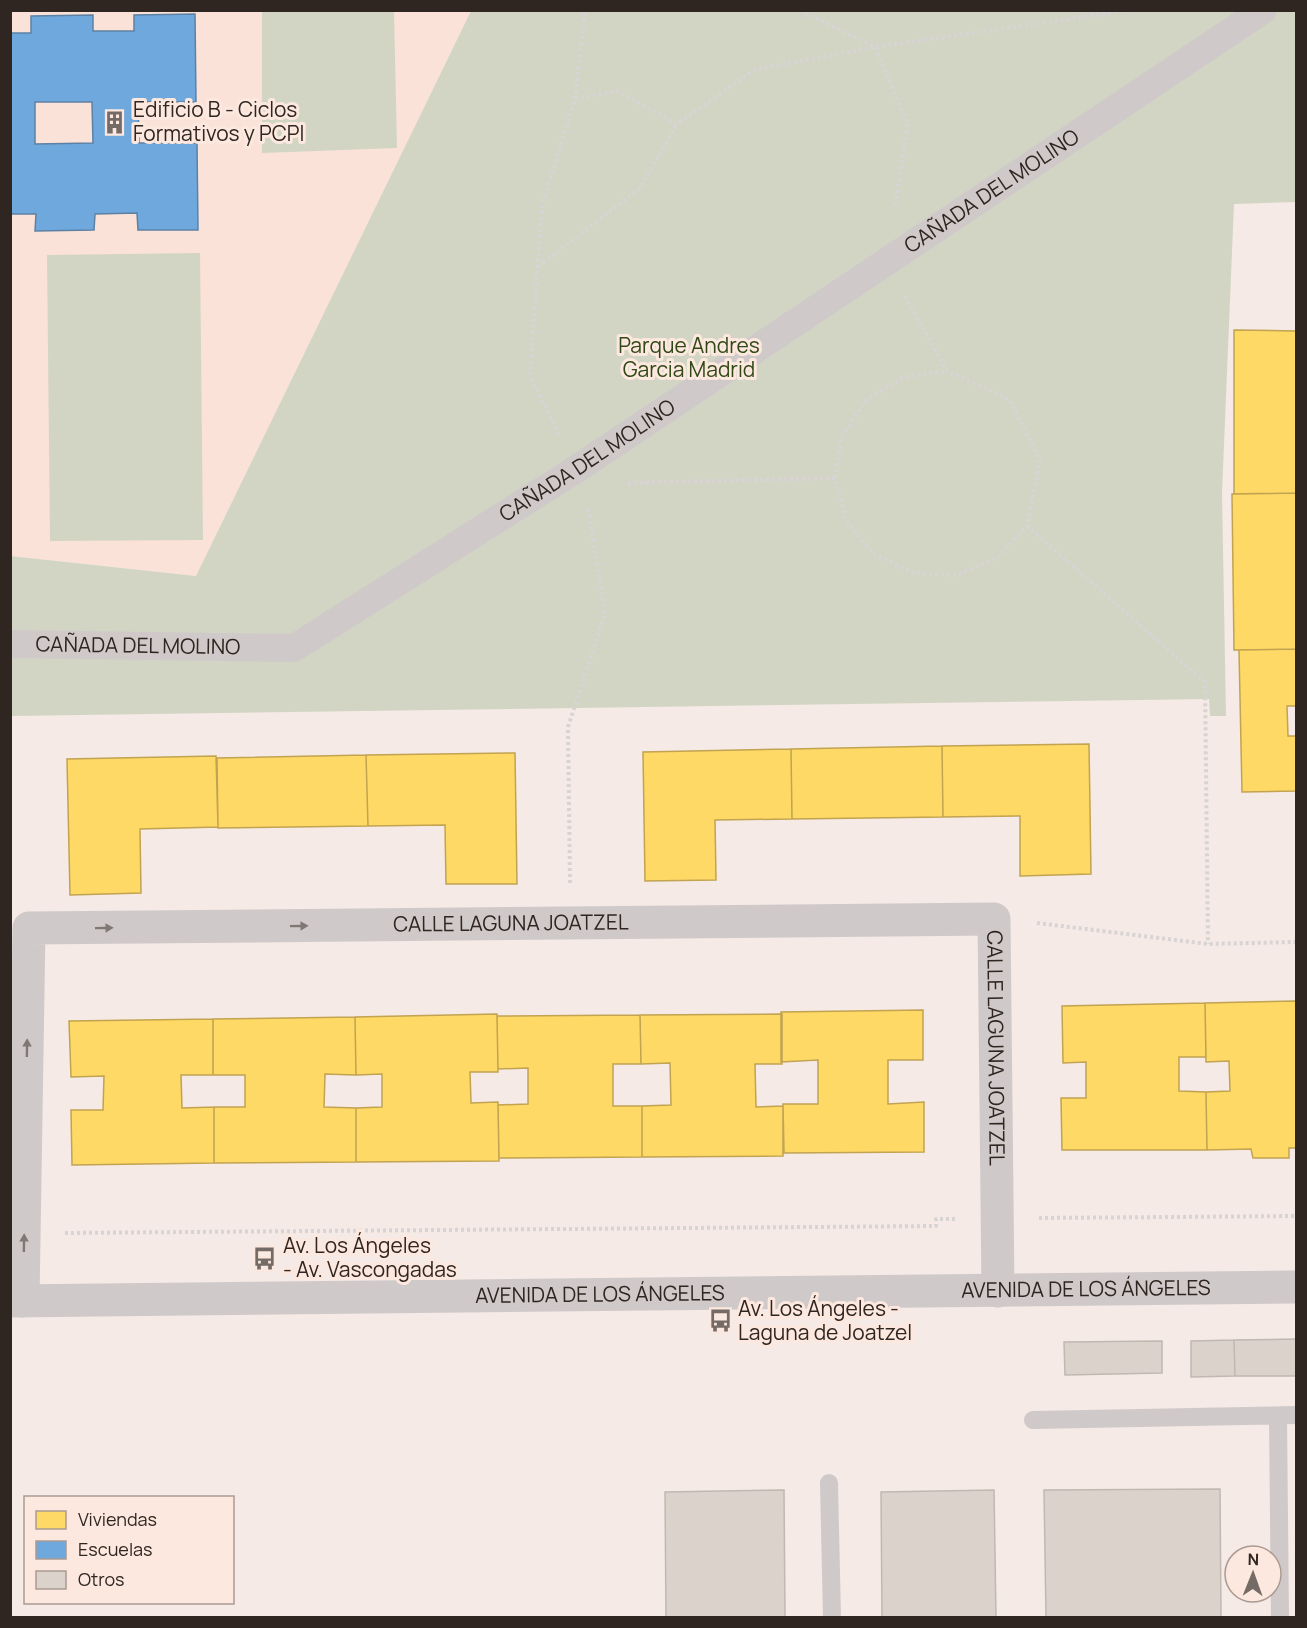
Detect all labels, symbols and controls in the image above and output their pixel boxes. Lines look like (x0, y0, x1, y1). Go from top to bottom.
place label: Edificio B - Ciclos Formativos y PCPI (133, 95, 304, 147)
building icon: Edificio B - Ciclos Formativos y PCPI (102, 109, 128, 135)
street label: CAÑADA DEL MOLINO (898, 122, 1084, 259)
park label: Parque Andres Garcia Madrid (618, 331, 760, 383)
street label: CAÑADA DEL MOLINO (493, 392, 680, 528)
street label: CAÑADA DEL MOLINO (35, 629, 241, 660)
street label: CALLE LAGUNA JOATZEL (393, 907, 629, 938)
one-way arrow (290, 921, 309, 931)
one-way arrow (95, 923, 114, 933)
street label: CALLE LAGUNA JOATZEL (981, 930, 1012, 1166)
one-way arrow (22, 1038, 32, 1057)
place label: Av. Los Ángeles - Av. Vascongadas (283, 1231, 457, 1283)
one-way arrow (19, 1233, 28, 1252)
bus stop icon: Av. Los Ángeles - Av. Vascongadas (252, 1245, 278, 1271)
street label: AVENIDA DE LOS ÁNGELES (961, 1273, 1211, 1304)
street label: AVENIDA DE LOS ÁNGELES (475, 1278, 725, 1309)
place label: Av. Los Ángeles - Laguna de Joatzel (738, 1294, 912, 1346)
bus stop icon: Av. Los Ángeles - Laguna de Joatzel (707, 1308, 733, 1334)
legend (24, 1496, 234, 1604)
text: Viviendas (78, 1507, 157, 1531)
text: Escuelas (78, 1537, 153, 1561)
north arrow (1223, 1544, 1283, 1604)
text: N (1247, 1548, 1259, 1570)
text: Otros (78, 1567, 125, 1591)

